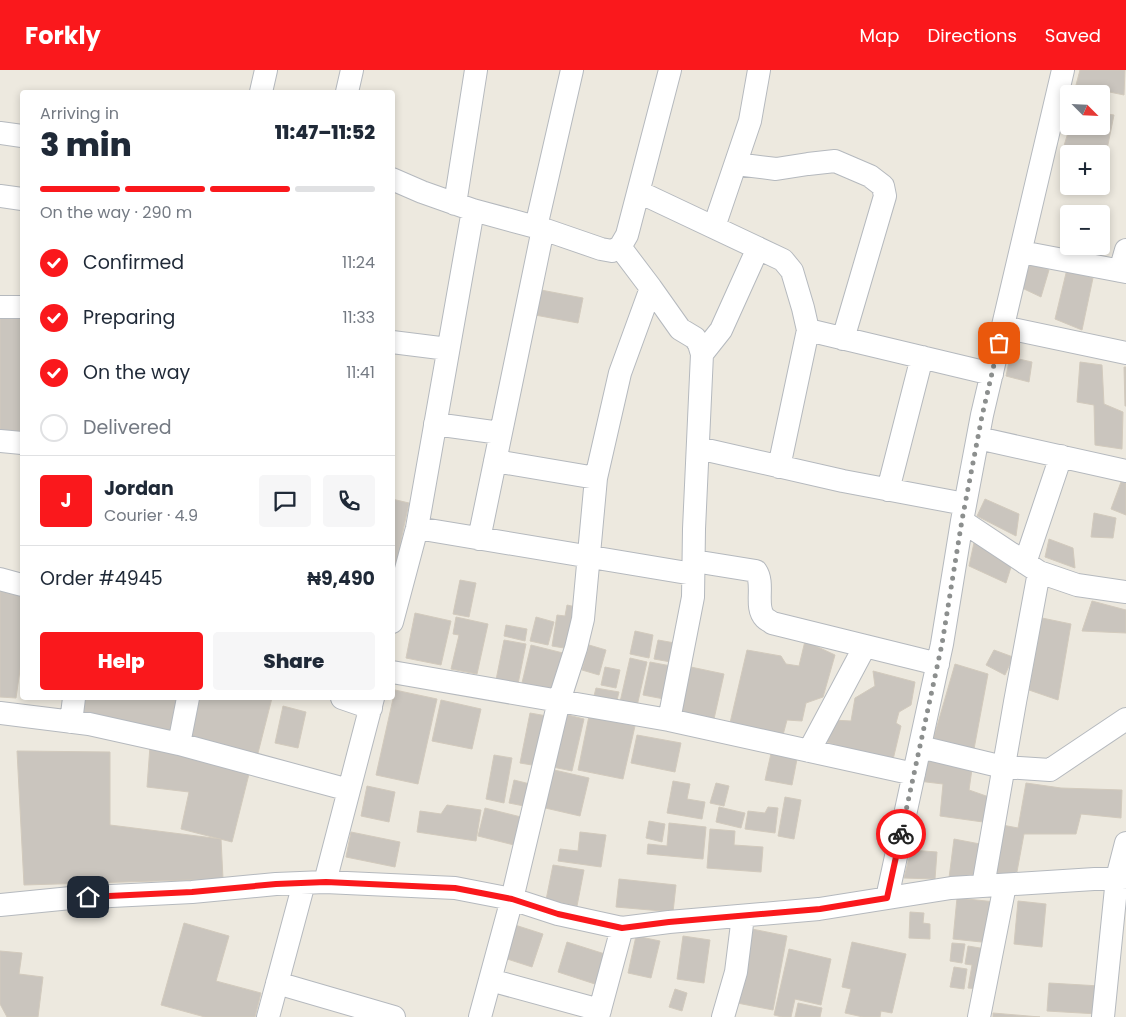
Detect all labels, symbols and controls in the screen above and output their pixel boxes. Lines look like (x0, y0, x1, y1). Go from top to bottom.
text: Forkly (25, 19, 101, 52)
text: Map (860, 23, 899, 48)
text: Directions (927, 23, 1017, 48)
text: Saved (1045, 23, 1101, 48)
north arrow (1060, 85, 1110, 135)
map controls (1060, 85, 1110, 255)
text: Arriving in (40, 102, 119, 125)
text: 11:47–11:52 (275, 119, 375, 146)
text: 3 min (40, 122, 132, 167)
button: + (1060, 145, 1110, 195)
text: On the way · 290 m (40, 201, 192, 224)
button: − (1060, 205, 1110, 255)
icon: check (40, 249, 68, 277)
text: Confirmed (83, 249, 184, 276)
text: 11:24 (342, 251, 375, 274)
icon: check (40, 304, 68, 332)
text: Preparing (83, 304, 175, 331)
text: 11:33 (343, 306, 375, 329)
pin (978, 322, 1020, 364)
icon: bag (985, 329, 1013, 357)
icon: check (40, 359, 68, 387)
text: On the way (83, 359, 190, 386)
text: 11:41 (346, 361, 375, 384)
text: Delivered (83, 414, 172, 441)
text: Jordan (104, 475, 174, 502)
button: chat (259, 475, 311, 527)
button: phone (323, 475, 375, 527)
text: J (61, 487, 71, 514)
text: Courier · 4.9 (104, 504, 198, 527)
text: Order #4945 (40, 565, 163, 592)
text: ₦9,490 (307, 565, 375, 592)
button: Help (40, 632, 203, 690)
button: Share (213, 632, 375, 690)
courier (876, 809, 926, 859)
icon: bike (887, 820, 915, 848)
pin (67, 876, 109, 918)
icon: home (74, 883, 102, 911)

